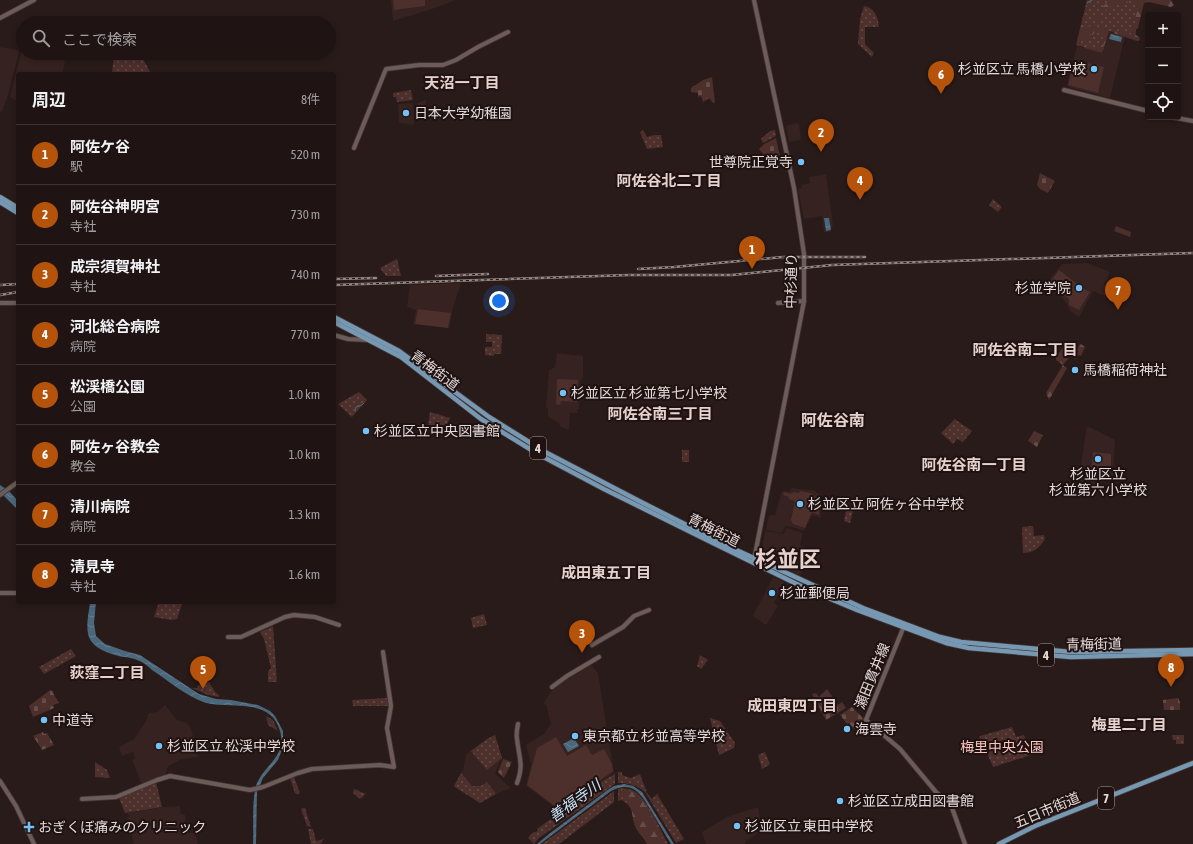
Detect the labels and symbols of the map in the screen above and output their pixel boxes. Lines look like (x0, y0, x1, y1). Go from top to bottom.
pin: 6 (928, 61, 954, 94)
place label: 杉並区立 馬橋小学校 (958, 61, 1086, 77)
marker: 杉並区立 馬橋小学校 (1089, 64, 1099, 74)
district label: 天沼一丁目 (424, 74, 500, 91)
place label: 日本大学幼稚園 (414, 105, 512, 121)
marker: 日本大学幼稚園 (401, 108, 411, 118)
pin: 2 (808, 119, 834, 152)
place label: 世尊院正覚寺 (709, 154, 793, 170)
marker: 世尊院正覚寺 (796, 157, 806, 167)
pin: 4 (847, 167, 873, 200)
district label: 阿佐谷北二丁目 (616, 172, 722, 189)
pin: 1 (739, 236, 765, 269)
street label: 中杉通り (783, 253, 799, 309)
pin: 7 (1105, 277, 1131, 310)
place label: 杉並学院 (1015, 280, 1071, 296)
marker: 杉並学院 (1074, 283, 1084, 293)
your location (489, 291, 509, 311)
district label: 阿佐谷南二丁目 (972, 341, 1078, 358)
street label: 青梅街道 (408, 347, 462, 393)
place label: 馬橋稲荷神社 (1083, 362, 1167, 378)
marker: 馬橋稲荷神社 (1070, 365, 1080, 375)
place label: 杉並区立 杉並第七小学校 (571, 385, 727, 401)
marker: 杉並区立 杉並第七小学校 (558, 388, 568, 398)
district label: 阿佐谷南三丁目 (607, 405, 713, 422)
district label: 阿佐谷南 (801, 411, 865, 429)
place label: 杉並区立中央図書館 (374, 423, 500, 439)
marker: 杉並区立中央図書館 (361, 426, 371, 436)
road number: 4 (530, 437, 546, 459)
marker: 杉並区立 杉並第六小学校 (1093, 454, 1103, 464)
district label: 阿佐谷南一丁目 (921, 456, 1027, 473)
place label: 杉並区立 杉並第六小学校 (1049, 466, 1147, 498)
place label: 杉並区立 阿佐ヶ谷中学校 (808, 496, 964, 512)
marker: 杉並区立 阿佐ヶ谷中学校 (795, 499, 805, 509)
street label: 青梅街道 (685, 510, 743, 550)
district label: 杉並区 (755, 546, 821, 572)
district label: 成田東五丁目 (561, 564, 651, 581)
place label: 杉並郵便局 (780, 585, 850, 601)
marker: 杉並郵便局 (767, 588, 777, 598)
pin: 3 (569, 620, 595, 653)
street label: 青梅街道 (1066, 636, 1122, 652)
street label: 瀬田貫井線 (851, 641, 893, 711)
road number: 4 (1038, 644, 1054, 666)
pin: 8 (1158, 654, 1184, 687)
pin: 5 (190, 656, 216, 689)
district label: 荻窪二丁目 (69, 664, 145, 681)
district label: 成田東四丁目 (747, 697, 837, 714)
place label: 中道寺 (52, 712, 94, 728)
marker: 中道寺 (39, 715, 49, 725)
district label: 梅里二丁目 (1091, 716, 1167, 733)
place label: 海雲寺 (855, 721, 897, 737)
marker: 海雲寺 (842, 724, 852, 734)
place label: 東京都立 杉並高等学校 (583, 728, 725, 744)
marker: 東京都立 杉並高等学校 (570, 731, 580, 741)
place label: 杉並区立 松渓中学校 (167, 738, 295, 754)
park label: 梅里中央公園 (960, 739, 1044, 755)
marker: 杉並区立 松渓中学校 (154, 741, 164, 751)
water label: 善福寺川 (545, 775, 606, 825)
road number: 7 (1098, 787, 1114, 809)
street label: 五日市街道 (1012, 789, 1082, 831)
place label: 杉並区立成田図書館 (848, 793, 974, 809)
marker: 杉並区立成田図書館 (835, 796, 845, 806)
place label: 杉並区立 東田中学校 (745, 818, 873, 834)
place label: おぎくぼ痛みのクリニック (38, 819, 206, 835)
marker: おぎくぼ痛みのクリニック (23, 821, 35, 833)
marker: 杉並区立 東田中学校 (732, 821, 742, 831)

